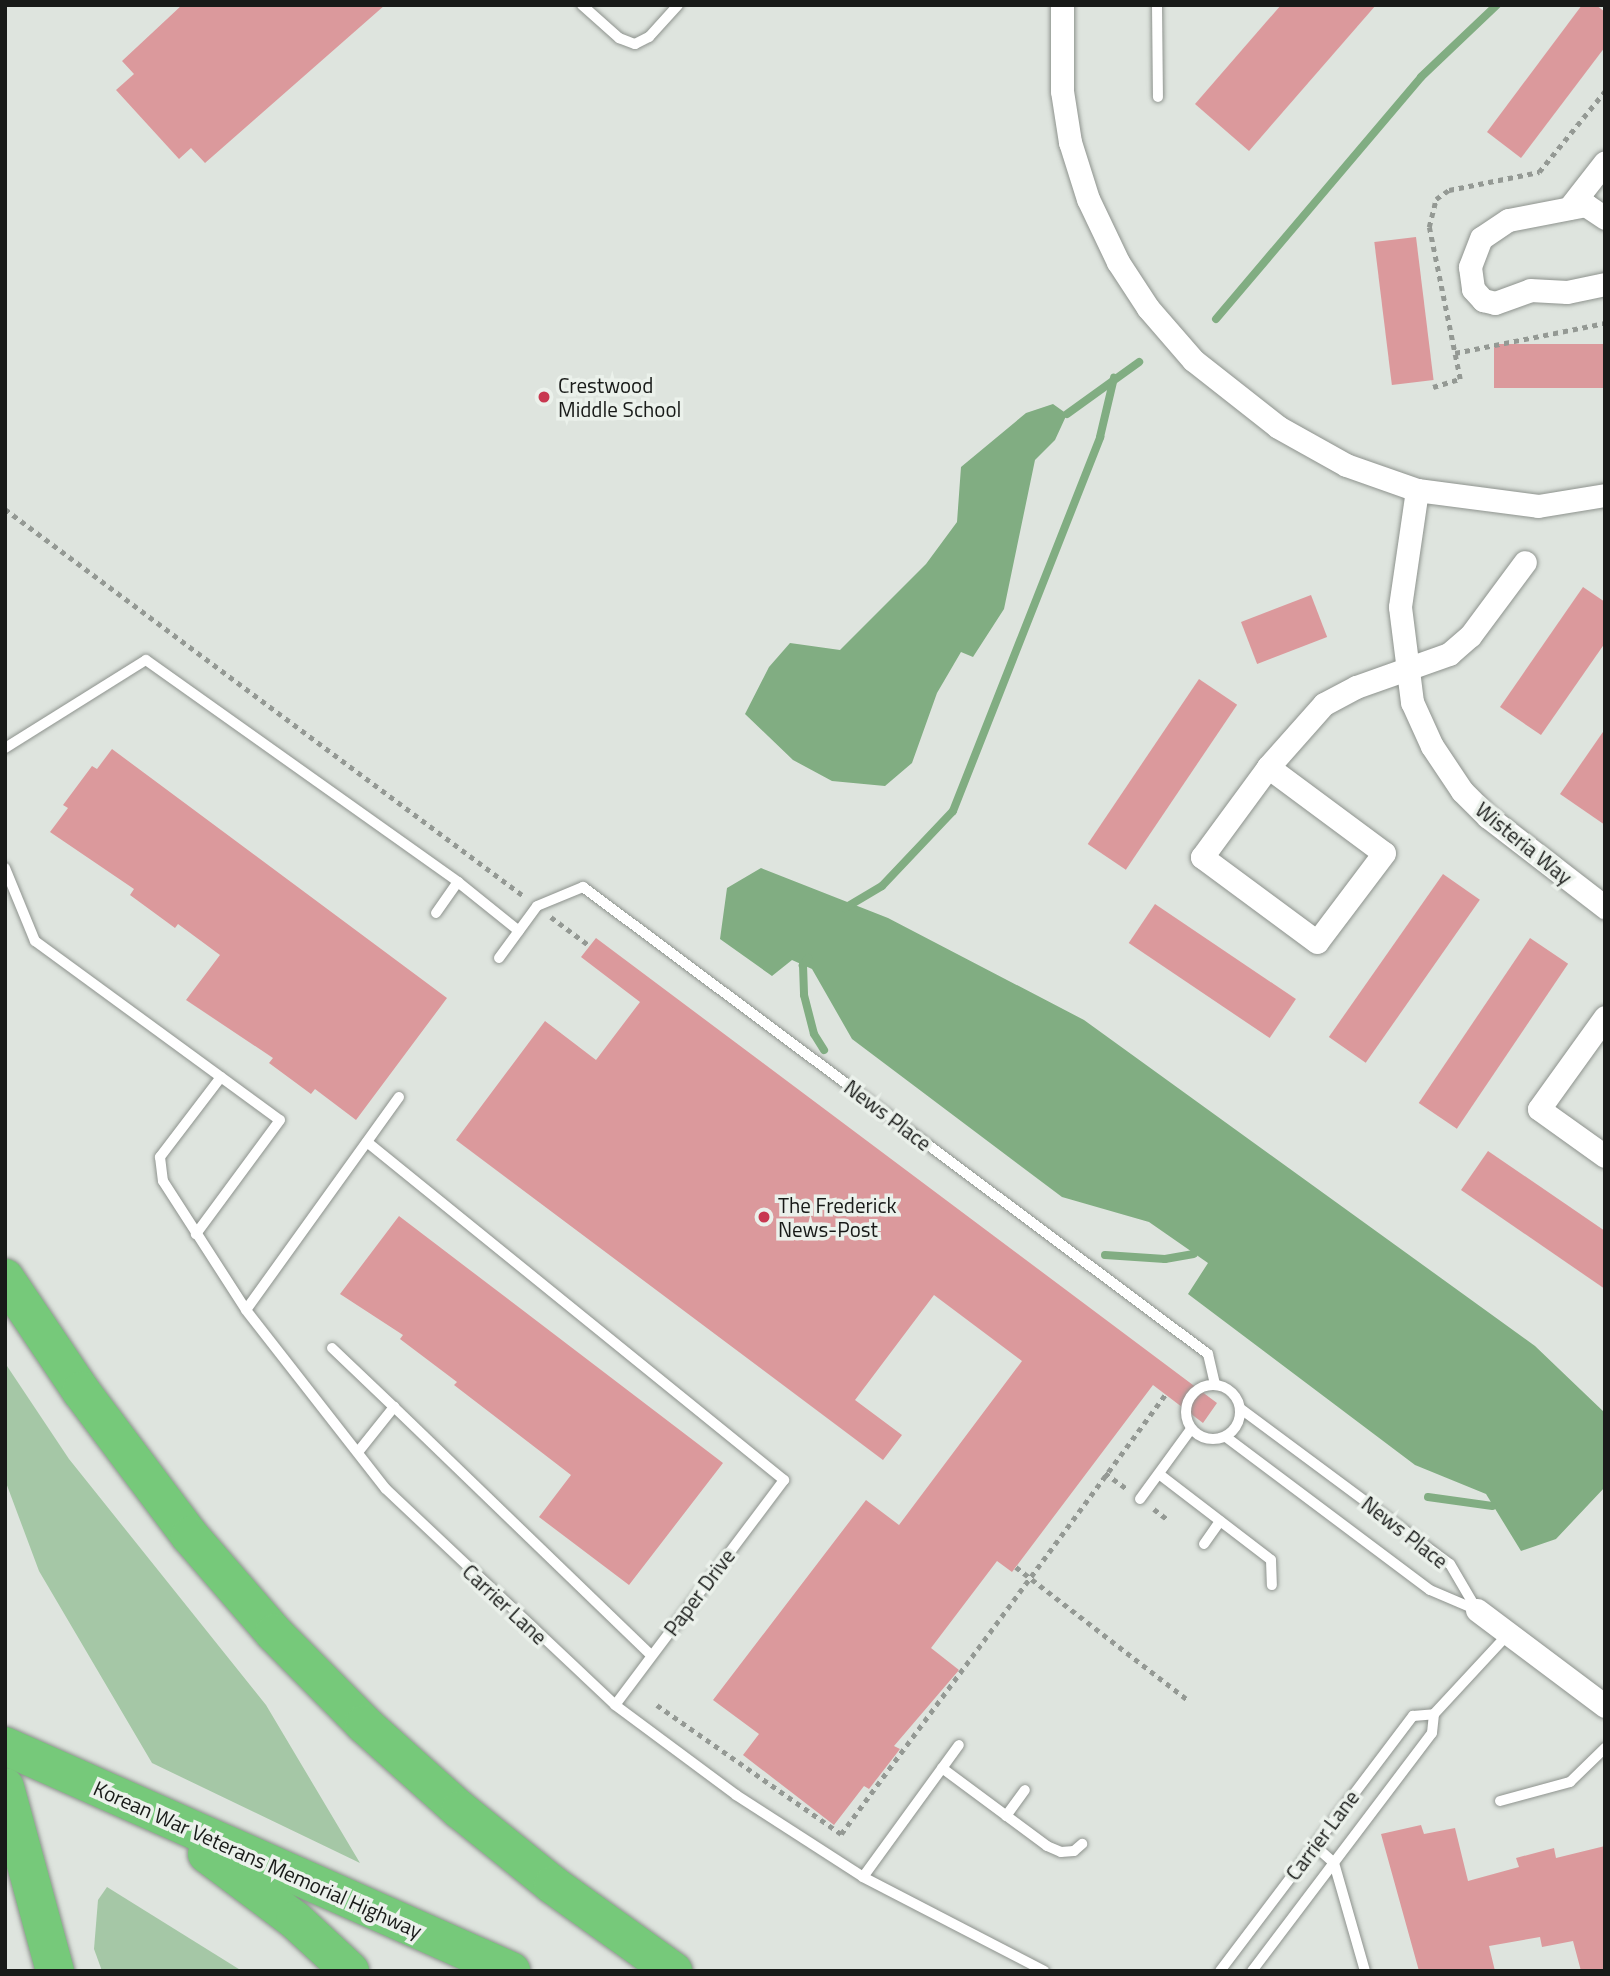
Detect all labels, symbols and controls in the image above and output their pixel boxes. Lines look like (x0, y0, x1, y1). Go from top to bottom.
place label: Crestwood Middle School (558, 372, 681, 422)
marker: Crestwood Middle School (536, 389, 552, 405)
street label: Wisteria Way (1471, 796, 1577, 890)
street label: News Place (840, 1074, 936, 1156)
place label: The Frederick News-Post (778, 1192, 897, 1242)
marker: The Frederick News-Post (756, 1209, 772, 1225)
street label: News Place (1357, 1491, 1453, 1573)
street label: Paper Drive (658, 1544, 740, 1640)
street label: Carrier Lane (458, 1559, 552, 1649)
street label: Korean War Veterans Memorial Highway (90, 1775, 426, 1943)
street label: Carrier Lane (1280, 1785, 1364, 1885)

